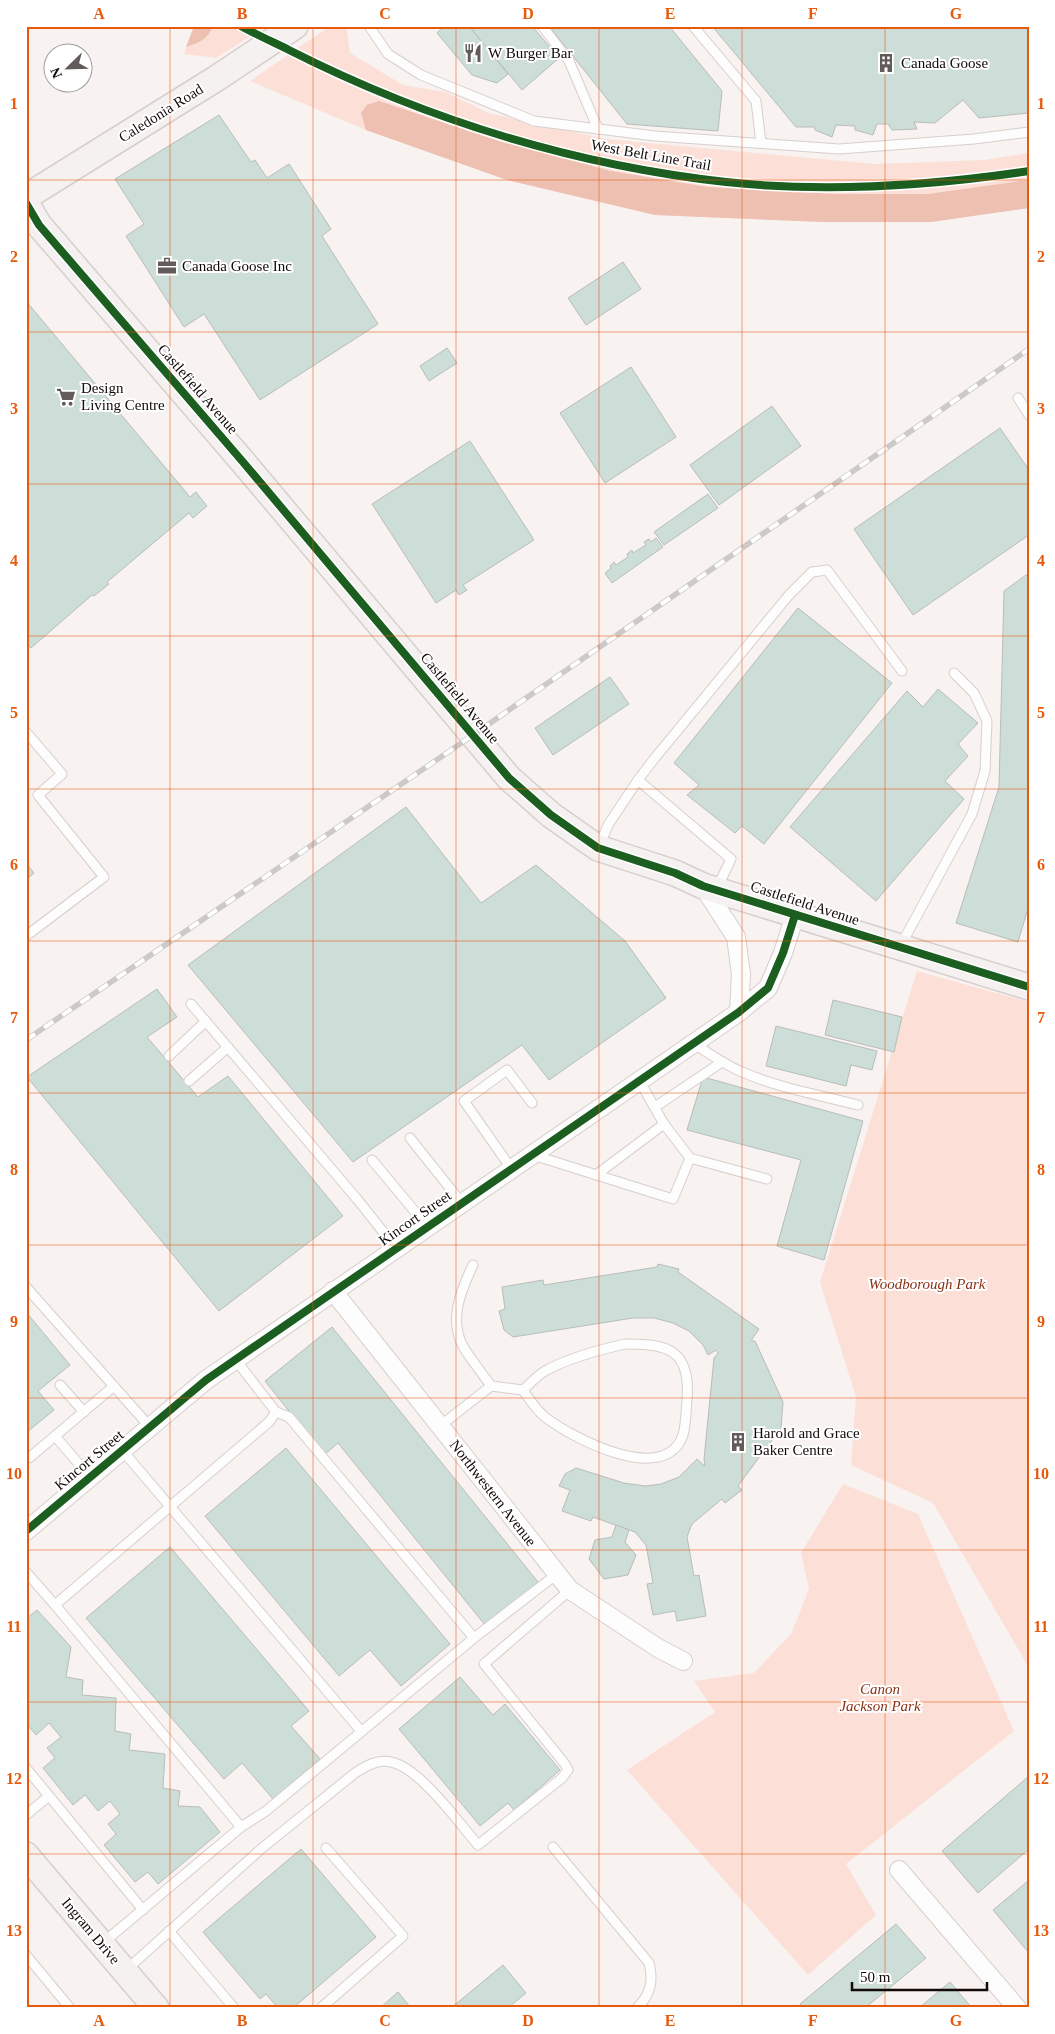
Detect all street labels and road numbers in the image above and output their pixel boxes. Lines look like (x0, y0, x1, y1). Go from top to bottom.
street label: Caledonia Road (116, 80, 206, 145)
street label: West Belt Line Trail (590, 137, 712, 173)
street label: Castlefield Avenue (155, 341, 241, 437)
street label: Castlefield Avenue (417, 649, 503, 747)
street label: Castlefield Avenue (749, 878, 862, 928)
street label: Kincort Street (376, 1187, 455, 1249)
street label: Kincort Street (51, 1426, 127, 1493)
street label: Northwestern Avenue (447, 1437, 540, 1549)
street label: Ingram Drive (59, 1895, 123, 1968)

